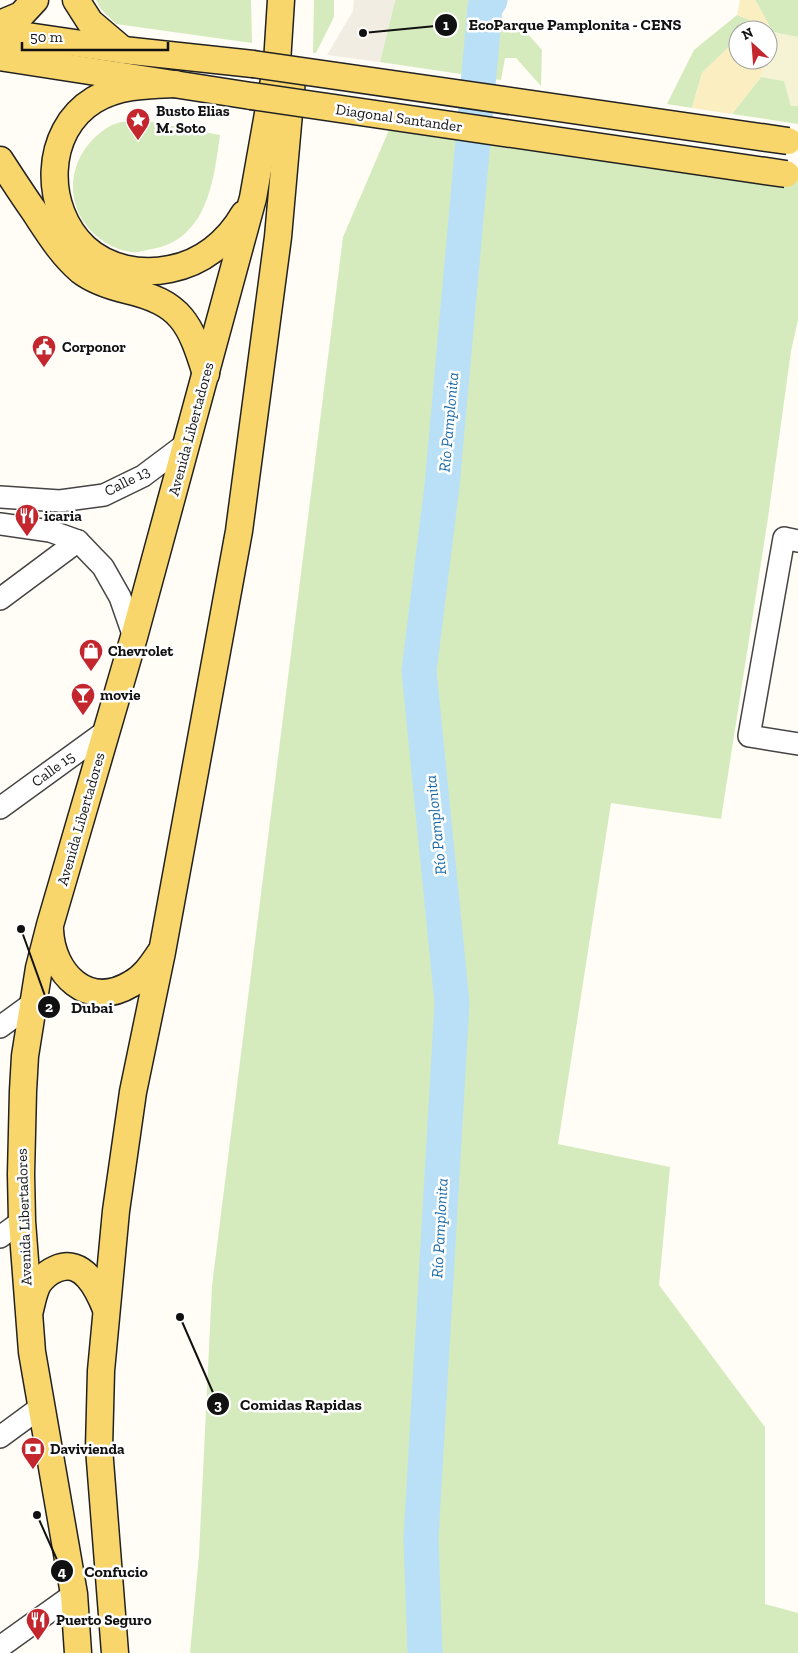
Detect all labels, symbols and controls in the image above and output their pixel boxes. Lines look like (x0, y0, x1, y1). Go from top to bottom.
callout: EcoParque Pamplonita - CENS (433, 9, 691, 40)
text: EcoParque Pamplonita - CENS (469, 15, 682, 34)
text: 1 (443, 16, 449, 34)
scale bar (22, 20, 169, 52)
north arrow (728, 20, 778, 70)
text: N (739, 24, 756, 44)
text: 50 m (30, 28, 63, 46)
street label: Diagonal Santander (334, 100, 464, 136)
place label: Busto Elias M. Soto (156, 102, 230, 137)
place icon: Busto Elias M. Soto (125, 107, 151, 141)
public building icon: Corponor (31, 334, 57, 368)
place label: Corponor (62, 338, 126, 356)
street label: Avenida Libertadores (165, 360, 217, 498)
water label: Río Pamplonita (435, 371, 462, 473)
street label: Calle 13 (101, 462, 153, 500)
restaurant icon: icaria (14, 503, 40, 537)
place label: icaria (44, 507, 82, 525)
shop icon: Chevrolet (78, 638, 104, 672)
place label: Chevrolet (108, 642, 174, 660)
bar icon: movie (70, 682, 96, 716)
place label: movie (100, 686, 140, 704)
street label: Calle 15 (28, 747, 78, 791)
street label: Avenida Libertadores (53, 750, 109, 888)
water label: Río Pamplonita (421, 774, 450, 876)
callout: Dubai (36, 992, 123, 1023)
text: 2 (45, 998, 53, 1016)
text: Dubai (71, 998, 113, 1017)
street label: Avenida Libertadores (13, 1148, 35, 1286)
water label: Río Pamplonita (427, 1178, 452, 1279)
callout: Comidas Rapidas (205, 1389, 372, 1420)
text: Comidas Rapidas (240, 1395, 362, 1414)
text: 3 (214, 1396, 222, 1414)
bank icon: Davivienda (20, 1436, 46, 1470)
place label: Davivienda (50, 1440, 125, 1458)
callout: Confucio (49, 1556, 158, 1587)
text: Confucio (84, 1562, 148, 1581)
text: 4 (58, 1563, 67, 1581)
restaurant icon: Puerto Seguro (25, 1607, 51, 1641)
place label: Puerto Seguro (56, 1611, 152, 1629)

